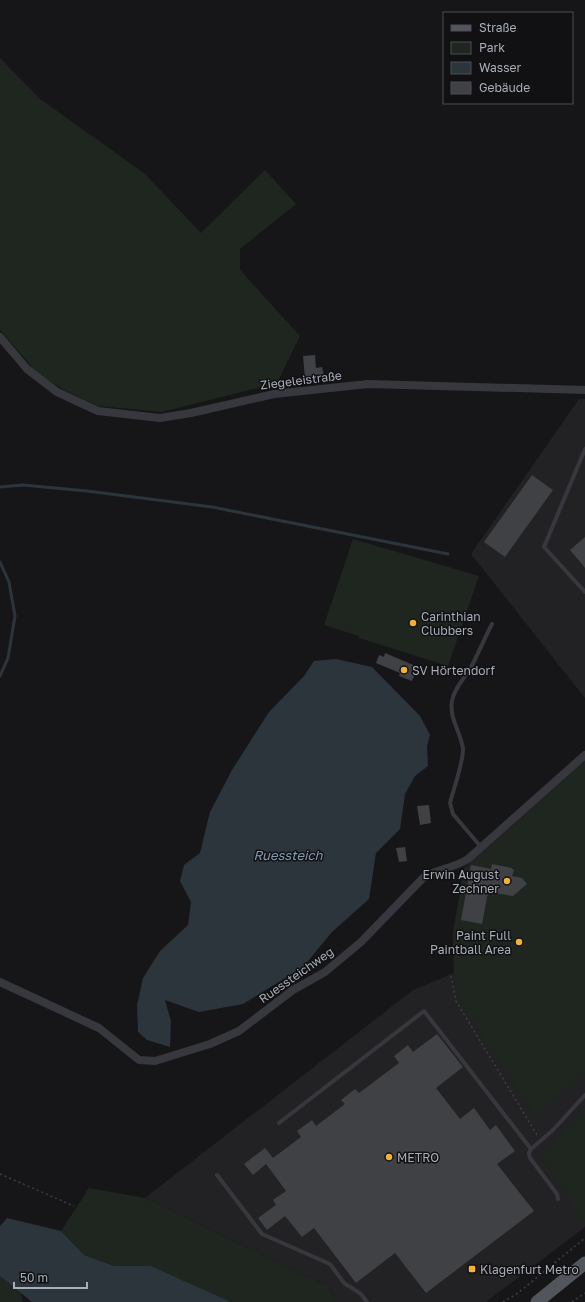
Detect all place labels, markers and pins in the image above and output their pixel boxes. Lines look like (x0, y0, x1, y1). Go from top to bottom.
place label: Carinthian Clubbers (421, 609, 481, 638)
marker: Carinthian Clubbers (408, 618, 418, 628)
place label: SV Hörtendorf (412, 663, 495, 678)
marker: SV Hörtendorf (399, 665, 409, 675)
place label: Erwin August Zechner (423, 867, 499, 896)
marker: Erwin August Zechner (502, 876, 512, 886)
place label: Paint Full Paintball Area (430, 928, 511, 957)
marker: Paint Full Paintball Area (514, 937, 524, 947)
place label: METRO (397, 1150, 439, 1165)
marker: METRO (384, 1152, 394, 1162)
place label: Klagenfurt Metro (480, 1262, 579, 1277)
marker: Klagenfurt Metro (467, 1264, 477, 1274)

